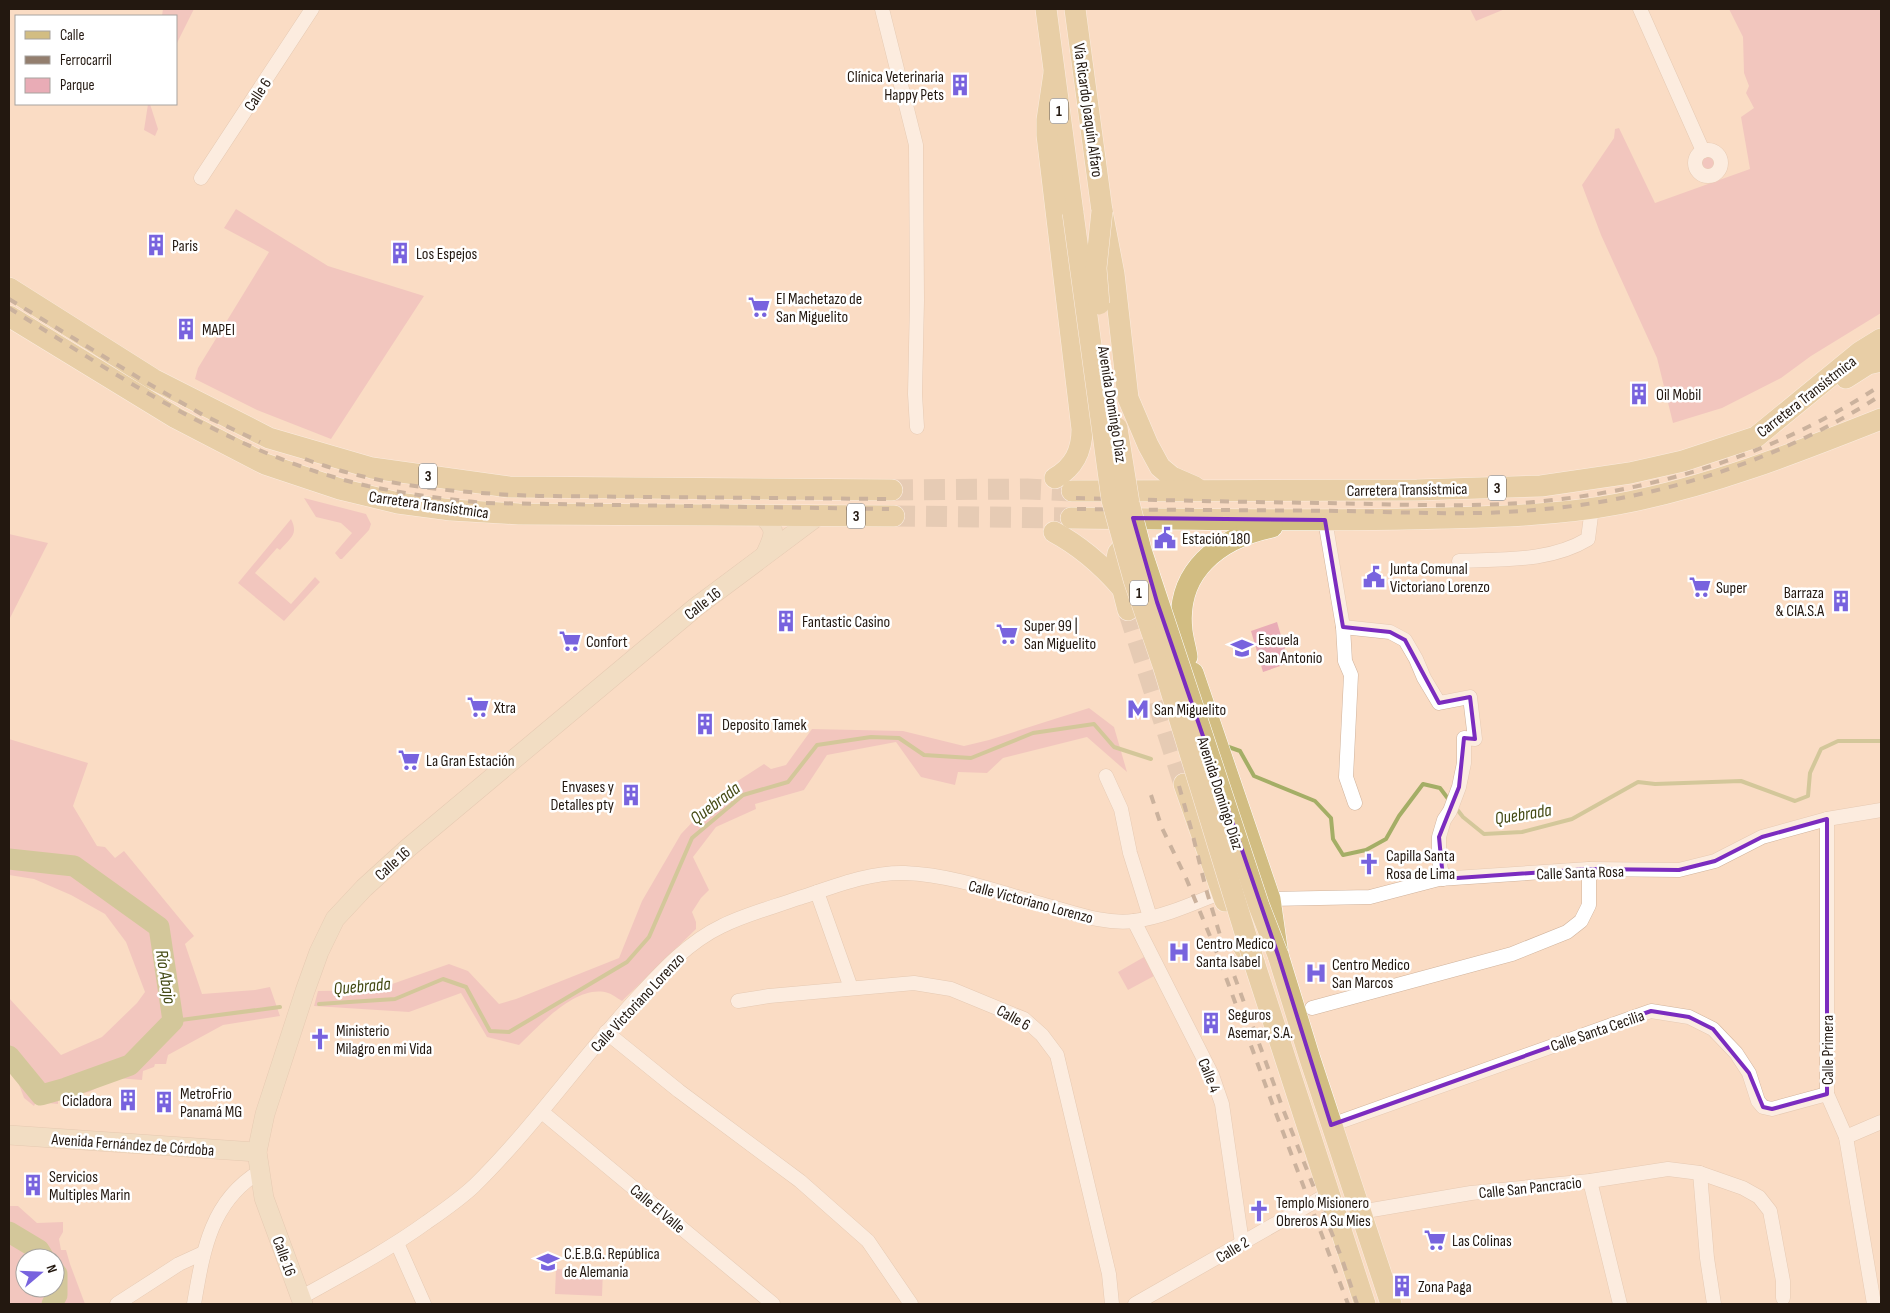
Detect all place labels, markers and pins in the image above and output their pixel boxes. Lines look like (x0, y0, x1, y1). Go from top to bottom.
place label: Clínica Veterinaria Happy Pets (847, 68, 944, 105)
building icon: Clínica Veterinaria Happy Pets (947, 72, 973, 98)
building icon: Paris (143, 232, 169, 258)
place label: Paris (172, 237, 198, 256)
building icon: Los Espejos (387, 240, 413, 266)
place label: Los Espejos (416, 245, 478, 264)
place label: El Machetazo de San Miguelito (776, 290, 862, 327)
supermarket icon: El Machetazo de San Miguelito (746, 294, 772, 320)
building icon: MAPEI (173, 316, 199, 342)
place label: MAPEI (202, 321, 235, 340)
building icon: Oil Mobil (1626, 381, 1652, 407)
place label: Oil Mobil (1656, 386, 1701, 405)
public building icon: Estación 180 (1152, 525, 1178, 551)
place label: Estación 180 (1182, 530, 1250, 549)
place label: Junta Comunal Victoriano Lorenzo (1389, 560, 1490, 597)
public building icon: Junta Comunal Victoriano Lorenzo (1361, 564, 1387, 590)
supermarket icon: Super (1687, 574, 1713, 600)
place label: Super (1716, 579, 1748, 598)
place label: Barraza & CIA.S.A (1776, 584, 1824, 621)
building icon: Barraza & CIA.S.A (1828, 588, 1854, 614)
building icon: Fantastic Casino (773, 608, 799, 634)
place label: Fantastic Casino (802, 613, 890, 632)
place label: Super 99 | San Miguelito (1024, 617, 1096, 654)
supermarket icon: Super 99 | San Miguelito (994, 621, 1020, 647)
supermarket icon: Confort (557, 628, 583, 654)
place label: Escuela San Antonio (1258, 631, 1322, 668)
place label: Confort (586, 633, 628, 652)
school or university icon: Escuela San Antonio (1229, 635, 1255, 661)
supermarket icon: Xtra (465, 694, 491, 720)
metro station icon: San Miguelito (1125, 696, 1151, 722)
place label: Xtra (493, 699, 516, 718)
place label: San Miguelito (1154, 701, 1226, 720)
building icon: Deposito Tamek (692, 711, 718, 737)
place label: Deposito Tamek (722, 716, 807, 735)
supermarket icon: La Gran Estación (396, 747, 422, 773)
place label: La Gran Estación (426, 752, 515, 771)
place label: Envases y Detalles pty (550, 778, 614, 815)
building icon: Envases y Detalles pty (618, 782, 644, 808)
place label: Capilla Santa Rosa de Lima (1386, 847, 1455, 884)
church icon: Capilla Santa Rosa de Lima (1356, 851, 1382, 877)
place label: Centro Medico Santa Isabel (1196, 935, 1274, 972)
hospital icon: Centro Medico Santa Isabel (1166, 939, 1192, 965)
place label: Centro Medico San Marcos (1332, 956, 1410, 993)
hospital icon: Centro Medico San Marcos (1303, 960, 1329, 986)
place label: Seguros Asemar, S.A. (1227, 1006, 1293, 1043)
building icon: Seguros Asemar, S.A. (1198, 1010, 1224, 1036)
place label: Ministerio Milagro en mi Vida (336, 1022, 432, 1059)
church icon: Ministerio Milagro en mi Vida (307, 1026, 333, 1052)
place label: MetroFrio Panamá MG (180, 1085, 242, 1122)
building icon: Cicladora (115, 1087, 141, 1113)
building icon: MetroFrio Panamá MG (151, 1089, 177, 1115)
place label: Cicladora (62, 1092, 112, 1111)
place label: Servicios Multiples Marin (49, 1168, 130, 1205)
building icon: Servicios Multiples Marin (20, 1172, 46, 1198)
place label: Templo Misionero Obreros A Su Mies (1276, 1194, 1371, 1231)
church icon: Templo Misionero Obreros A Su Mies (1246, 1198, 1272, 1224)
supermarket icon: Las Colinas (1422, 1227, 1448, 1253)
place label: Las Colinas (1452, 1232, 1512, 1251)
place label: C.E.B.G. República de Alemania (564, 1245, 660, 1282)
school or university icon: C.E.B.G. República de Alemania (535, 1249, 561, 1275)
building icon: Zona Paga (1389, 1273, 1415, 1299)
place label: Zona Paga (1418, 1278, 1472, 1297)

